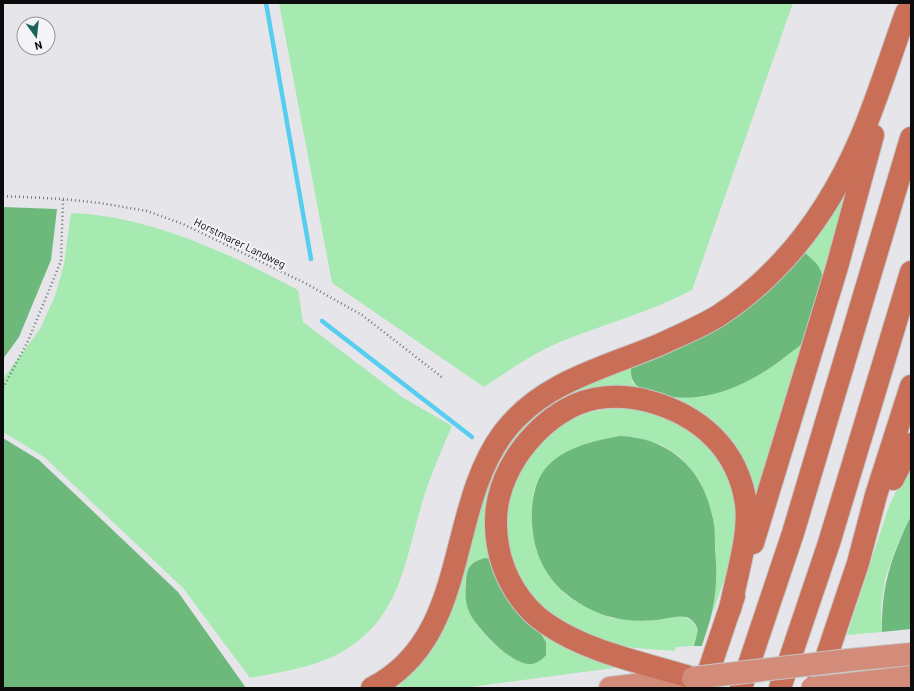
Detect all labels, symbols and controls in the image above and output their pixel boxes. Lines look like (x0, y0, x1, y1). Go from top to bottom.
north arrow (16, 16, 56, 56)
text: N (33, 39, 44, 53)
street label: Horstmarer Landweg (192, 215, 288, 270)

